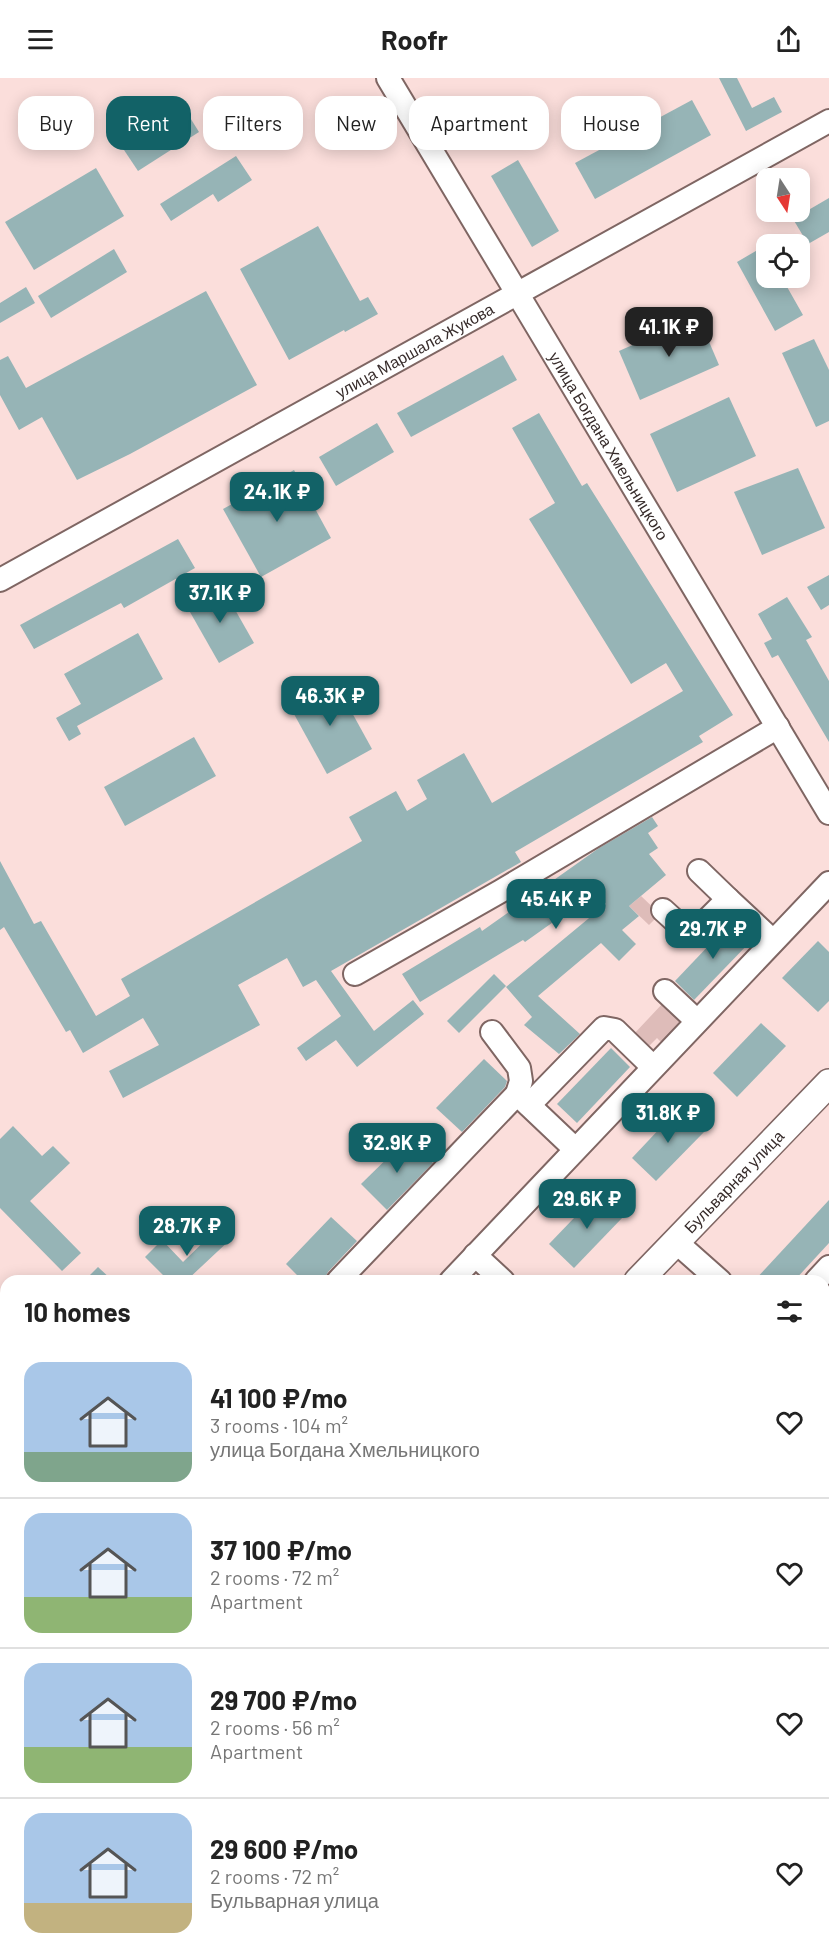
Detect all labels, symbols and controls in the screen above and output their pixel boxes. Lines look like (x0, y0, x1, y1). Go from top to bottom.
icon: menu (24, 23, 57, 56)
text: Roofr (381, 23, 448, 55)
icon: share (772, 23, 805, 56)
chip: Buy (18, 96, 94, 150)
chip: Rent (106, 96, 191, 150)
chip: Filters (203, 96, 303, 150)
chip: New (315, 96, 397, 150)
chip: Apartment (409, 96, 549, 150)
chip: House (561, 96, 661, 150)
north arrow (756, 168, 810, 222)
map controls (756, 168, 810, 288)
button: locate (756, 234, 810, 288)
street label: улица Маршала Жукова (332, 299, 497, 401)
pin: 41.1K ₽ (614, 307, 724, 358)
text: 41.1K ₽ (639, 314, 699, 338)
street label: улица Богдана Хмельницкого (545, 348, 673, 543)
pin: 24.1K ₽ (222, 472, 332, 523)
text: 24.1K ₽ (244, 479, 310, 503)
pin: 37.1K ₽ (165, 573, 275, 624)
text: 37.1K ₽ (189, 580, 251, 604)
pin: 46.3K ₽ (275, 676, 385, 727)
text: 46.3K ₽ (295, 683, 365, 707)
pin: 45.4K ₽ (501, 879, 611, 930)
text: 45.4K ₽ (521, 886, 591, 910)
pin: 29.7K ₽ (658, 909, 768, 960)
text: 29.7K ₽ (679, 916, 747, 940)
pin: 31.8K ₽ (613, 1093, 723, 1144)
text: 31.8K ₽ (636, 1100, 700, 1124)
pin: 32.9K ₽ (342, 1123, 452, 1174)
street label: Бульварная улица (680, 1126, 787, 1237)
text: 32.9K ₽ (363, 1130, 431, 1154)
pin: 29.6K ₽ (532, 1179, 642, 1230)
text: 29.6K ₽ (553, 1186, 621, 1210)
pin: 28.7K ₽ (132, 1206, 242, 1257)
text: 28.7K ₽ (153, 1213, 221, 1237)
icon: filters (773, 1295, 806, 1328)
text: 10 homes (24, 1296, 131, 1327)
text: 41 100 ₽/mo (210, 1382, 348, 1413)
icon: home (72, 1386, 144, 1458)
icon: heart (773, 1406, 806, 1439)
text: 3 rooms · 104 m² (210, 1413, 348, 1437)
text: улица Богдана Хмельницкого (210, 1437, 480, 1461)
text: 37 100 ₽/mo (210, 1534, 352, 1565)
icon: home (72, 1537, 144, 1609)
icon: heart (773, 1557, 806, 1590)
text: 2 rooms · 72 m² (210, 1565, 339, 1589)
text: Apartment (210, 1589, 303, 1613)
text: 29 700 ₽/mo (210, 1684, 357, 1715)
icon: home (72, 1687, 144, 1759)
icon: heart (773, 1707, 806, 1740)
text: 2 rooms · 56 m² (210, 1715, 340, 1739)
text: Apartment (210, 1739, 303, 1763)
text: 29 600 ₽/mo (210, 1833, 358, 1864)
icon: home (72, 1837, 144, 1909)
icon: heart (773, 1857, 806, 1890)
text: 2 rooms · 72 m² (210, 1864, 339, 1888)
text: Бульварная улица (210, 1888, 379, 1912)

